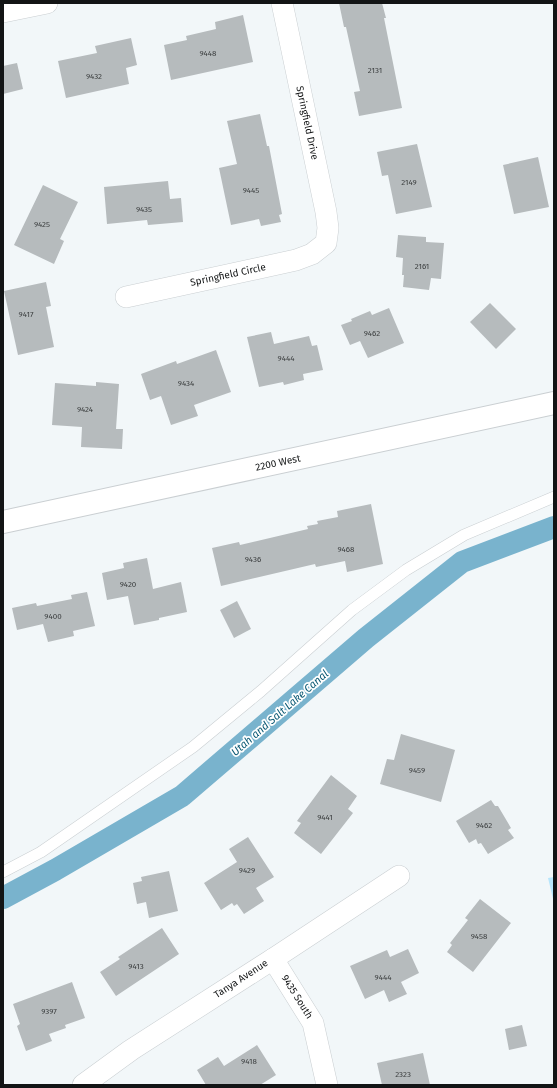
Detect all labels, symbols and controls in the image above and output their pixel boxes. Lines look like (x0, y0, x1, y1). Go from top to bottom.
house number: 9448 (199, 49, 217, 58)
house number: 2131 (368, 66, 382, 75)
house number: 9432 (86, 72, 102, 81)
street label: Springfield Drive (293, 85, 321, 161)
house number: 2149 (401, 178, 417, 187)
house number: 9445 (243, 186, 259, 195)
house number: 9435 (136, 205, 152, 214)
house number: 9425 (34, 220, 50, 229)
street label: Springfield Circle (189, 261, 267, 289)
house number: 2161 (415, 262, 429, 271)
house number: 9417 (19, 310, 34, 319)
house number: 9462 (364, 329, 380, 338)
house number: 9444 (278, 354, 295, 363)
house number: 9434 (178, 379, 195, 388)
house number: 9424 (77, 405, 94, 414)
street label: 2200 West (254, 452, 302, 474)
house number: 9468 (337, 545, 355, 554)
house number: 9436 (245, 555, 261, 564)
house number: 9420 (120, 580, 137, 589)
house number: 9400 (44, 612, 62, 621)
water label: Utah and Salt Lake Canal (229, 667, 331, 759)
house number: 9459 (409, 766, 425, 775)
house number: 9441 (317, 813, 333, 822)
house number: 9462 (476, 821, 492, 830)
house number: 9429 (239, 866, 255, 875)
house number: 9458 (471, 932, 488, 941)
street label: Tanya Avenue (212, 957, 270, 1001)
house number: 9413 (128, 962, 144, 971)
street label: 9435 South (279, 973, 315, 1021)
house number: 9444 (375, 973, 392, 982)
house number: 9397 (41, 1007, 57, 1016)
house number: 9418 (241, 1057, 257, 1066)
house number: 2323 (395, 1070, 411, 1079)

